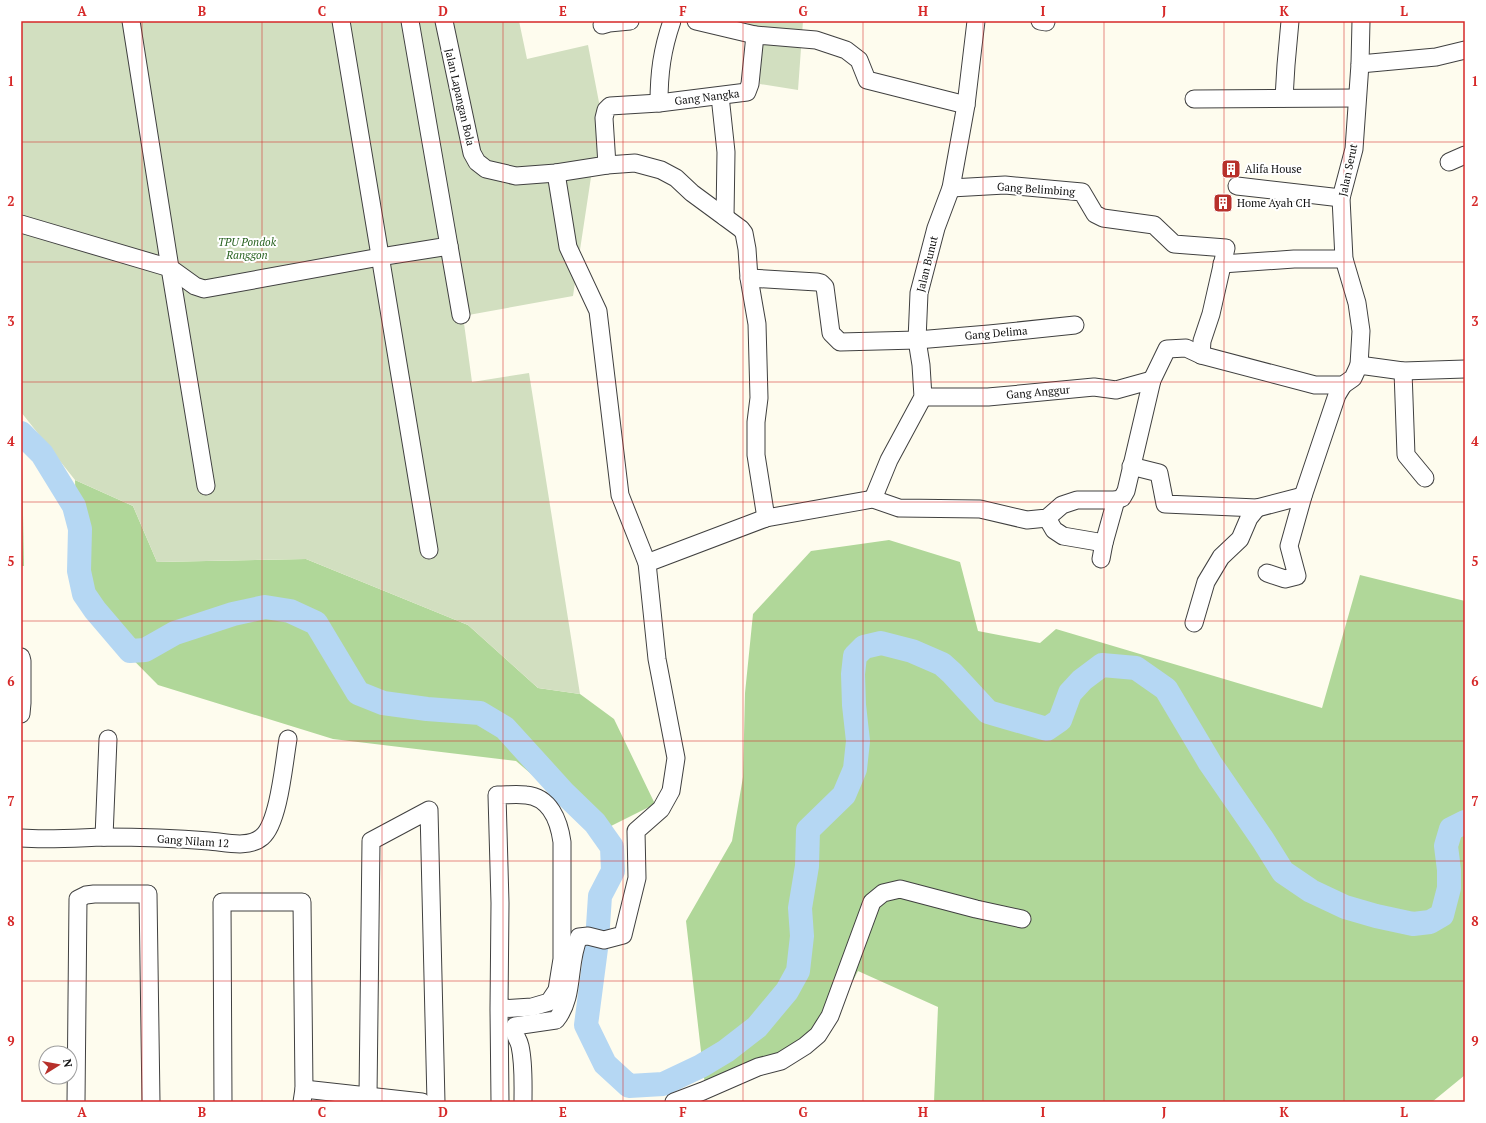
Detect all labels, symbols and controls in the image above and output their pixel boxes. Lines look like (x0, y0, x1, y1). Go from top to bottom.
text: A (77, 2, 87, 20)
text: B (198, 2, 206, 20)
text: C (318, 2, 326, 20)
text: D (438, 2, 448, 20)
text: E (559, 2, 567, 20)
text: F (679, 2, 687, 20)
text: G (798, 2, 808, 20)
text: H (918, 2, 928, 20)
text: I (1041, 2, 1046, 20)
text: J (1162, 2, 1167, 20)
text: K (1279, 2, 1289, 20)
text: L (1400, 2, 1408, 20)
street label: Jalan Lapangan Bola (442, 47, 478, 148)
text: 1 (7, 72, 15, 90)
text: 1 (1471, 72, 1479, 90)
street label: Gang Nangka (674, 86, 741, 108)
street label: Jalan Serut (1336, 142, 1360, 198)
building icon: Alifa House (1220, 158, 1242, 180)
place label: Alifa House (1245, 162, 1302, 176)
street label: Gang Belimbing (997, 179, 1076, 199)
text: 2 (7, 192, 15, 210)
building icon: Home Ayah CH (1212, 192, 1234, 214)
text: 2 (1471, 192, 1479, 210)
place label: Home Ayah CH (1237, 196, 1311, 210)
street label: Jalan Bunut (913, 234, 941, 294)
park label: TPU Pondok Ranggon (218, 235, 277, 262)
text: 3 (7, 312, 15, 330)
text: 3 (1471, 312, 1479, 330)
street label: Gang Delima (964, 323, 1028, 343)
street label: Gang Anggur (1005, 382, 1071, 402)
text: 4 (7, 432, 15, 450)
text: 4 (1471, 432, 1479, 450)
text: 5 (7, 552, 15, 570)
text: 5 (1471, 552, 1479, 570)
text: 6 (7, 672, 15, 690)
text: 6 (1471, 672, 1479, 690)
text: 7 (7, 792, 15, 810)
text: 7 (1471, 792, 1479, 810)
street label: Gang Nilam 12 (156, 831, 230, 851)
text: 8 (7, 912, 15, 930)
text: 8 (1471, 912, 1479, 930)
text: 9 (7, 1032, 15, 1050)
text: 9 (1471, 1032, 1479, 1050)
north arrow (38, 1045, 78, 1085)
text: N (60, 1058, 76, 1069)
text: A (77, 1103, 87, 1121)
text: B (198, 1103, 206, 1121)
text: C (318, 1103, 326, 1121)
text: D (438, 1103, 448, 1121)
text: E (559, 1103, 567, 1121)
text: F (679, 1103, 687, 1121)
text: G (798, 1103, 808, 1121)
text: H (918, 1103, 928, 1121)
text: I (1041, 1103, 1046, 1121)
text: J (1162, 1103, 1167, 1121)
text: K (1279, 1103, 1289, 1121)
text: L (1400, 1103, 1408, 1121)

